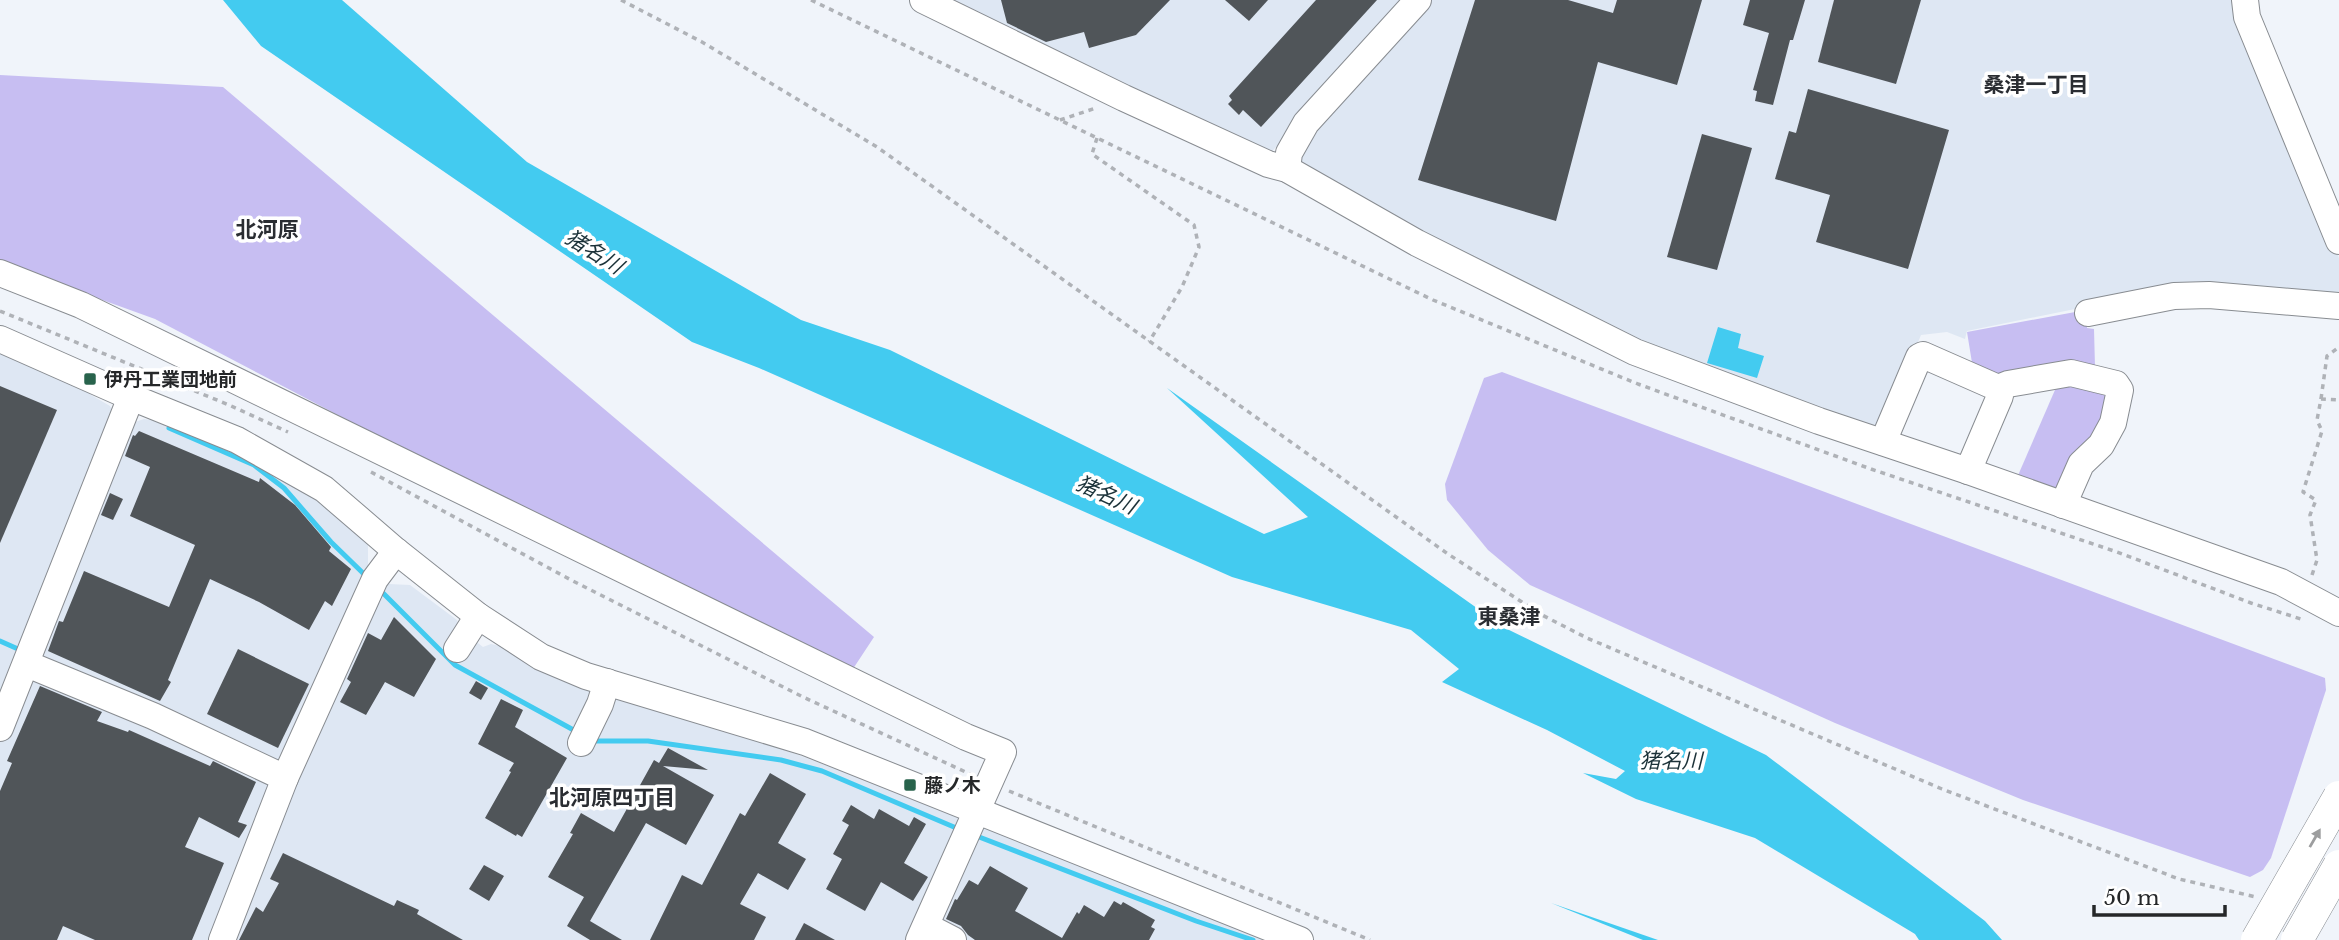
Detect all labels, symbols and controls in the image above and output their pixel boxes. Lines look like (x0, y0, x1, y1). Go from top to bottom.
district label: 桑津一丁目 (1984, 72, 2089, 98)
district label: 北河原 (236, 217, 299, 243)
water label: 猪名川 (560, 224, 629, 281)
place label: 伊丹工業団地前 (104, 368, 237, 391)
marker: 伊丹工業団地前 (82, 371, 98, 387)
water label: 猪名川 (1072, 470, 1142, 521)
district label: 東桑津 (1478, 604, 1541, 630)
water label: 猪名川 (1640, 748, 1704, 774)
place label: 藤ノ木 (924, 774, 981, 797)
marker: 藤ノ木 (902, 777, 918, 793)
district label: 北河原四丁目 (549, 785, 675, 811)
one-way arrow (2309, 829, 2322, 848)
scale bar (2094, 874, 2225, 918)
text: 50 m (2104, 885, 2160, 911)

